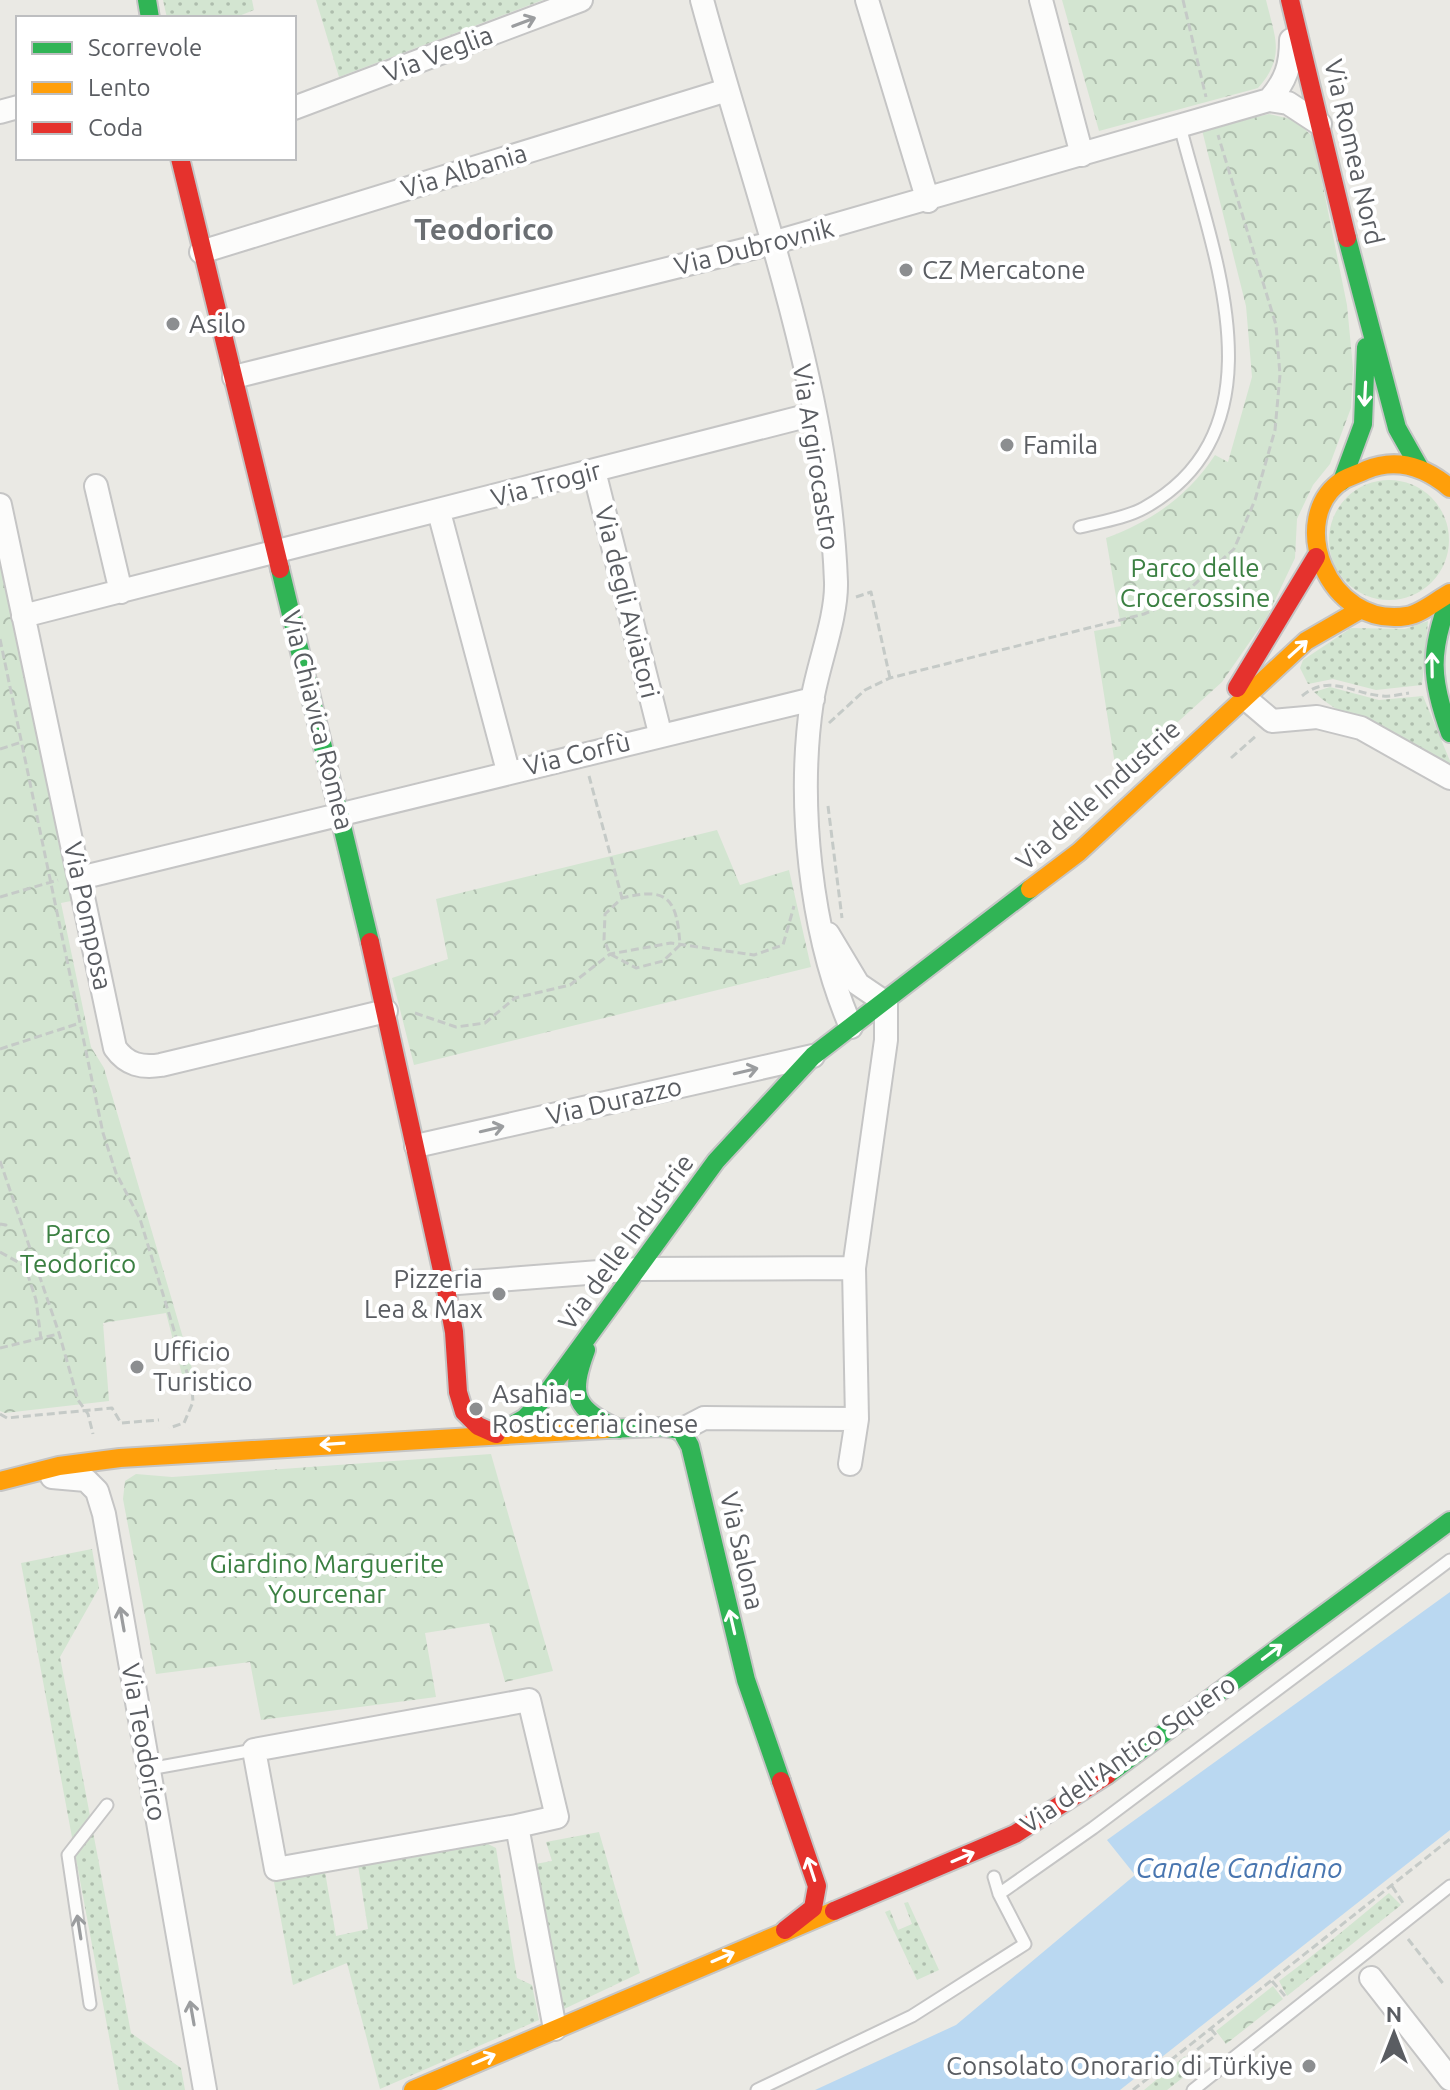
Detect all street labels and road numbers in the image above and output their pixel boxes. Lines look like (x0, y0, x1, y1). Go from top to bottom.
street label: Via Veglia (379, 20, 496, 88)
street label: Via Romea Nord (1319, 56, 1390, 247)
street label: Via Albania (398, 138, 530, 203)
street label: Via Dubrovnik (671, 213, 837, 280)
street label: Via Argirocastro (787, 362, 846, 552)
street label: Via Trogir (488, 455, 604, 512)
street label: Via degli Aviatori (590, 503, 665, 701)
street label: Via Chiavica Romea (277, 607, 360, 833)
street label: Via delle Industrie (1010, 714, 1185, 876)
street label: Via Corfù (521, 726, 633, 781)
street label: Via Pomposa (59, 839, 118, 993)
street label: Via Durazzo (543, 1071, 685, 1130)
street label: Via delle Industrie (552, 1148, 699, 1335)
street label: Via Salona (715, 1489, 770, 1613)
street label: Via Teodorico (116, 1661, 173, 1823)
street label: Via dell'Antico Squero (1015, 1669, 1241, 1839)

